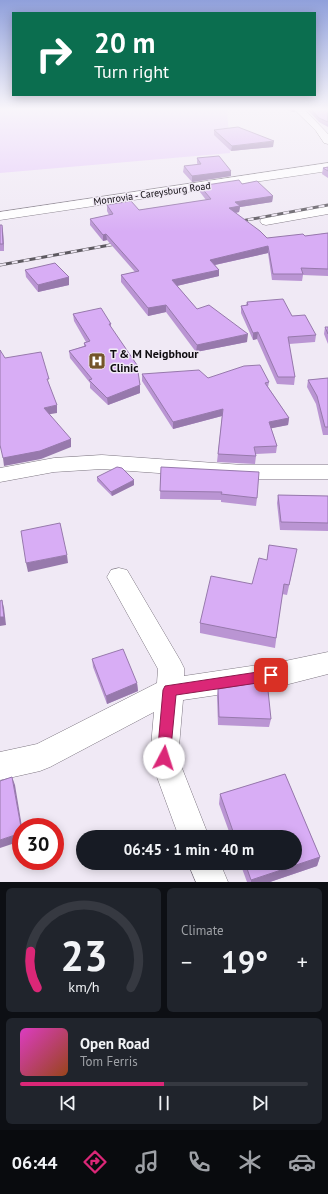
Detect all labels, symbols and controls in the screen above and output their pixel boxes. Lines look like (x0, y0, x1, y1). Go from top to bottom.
text: 20 m (94, 24, 155, 61)
icon: right (28, 28, 80, 80)
text: Turn right (94, 60, 169, 83)
street label: Monrovia - Careysburg Road (93, 179, 212, 208)
place label: T & M Neigbhour Clinic (110, 346, 199, 375)
hospital icon: T & M Neigbhour Clinic (87, 351, 107, 371)
pin (254, 658, 288, 692)
icon: arrive (260, 664, 282, 686)
position arrow (143, 737, 185, 779)
speed limit sign: 30 (12, 818, 64, 870)
text: 06:45 · 1 min · 40 m (124, 840, 254, 859)
text: Climate (181, 922, 224, 939)
text: 23 (60, 929, 107, 982)
text: 19° (221, 942, 268, 981)
text: − (181, 948, 192, 976)
text: + (297, 948, 308, 976)
text: km/h (68, 977, 99, 996)
text: Open Road (80, 1034, 150, 1053)
text: Tom Ferris (80, 1053, 138, 1070)
icon: previous (57, 1092, 79, 1114)
icon: pause (153, 1092, 175, 1114)
icon: next (249, 1092, 271, 1114)
icon: directions (81, 1148, 109, 1176)
icon: music (133, 1148, 161, 1176)
icon: phone (185, 1148, 213, 1176)
icon: climate (236, 1148, 264, 1176)
icon: car (288, 1148, 316, 1176)
text: 06:44 (12, 1151, 58, 1174)

